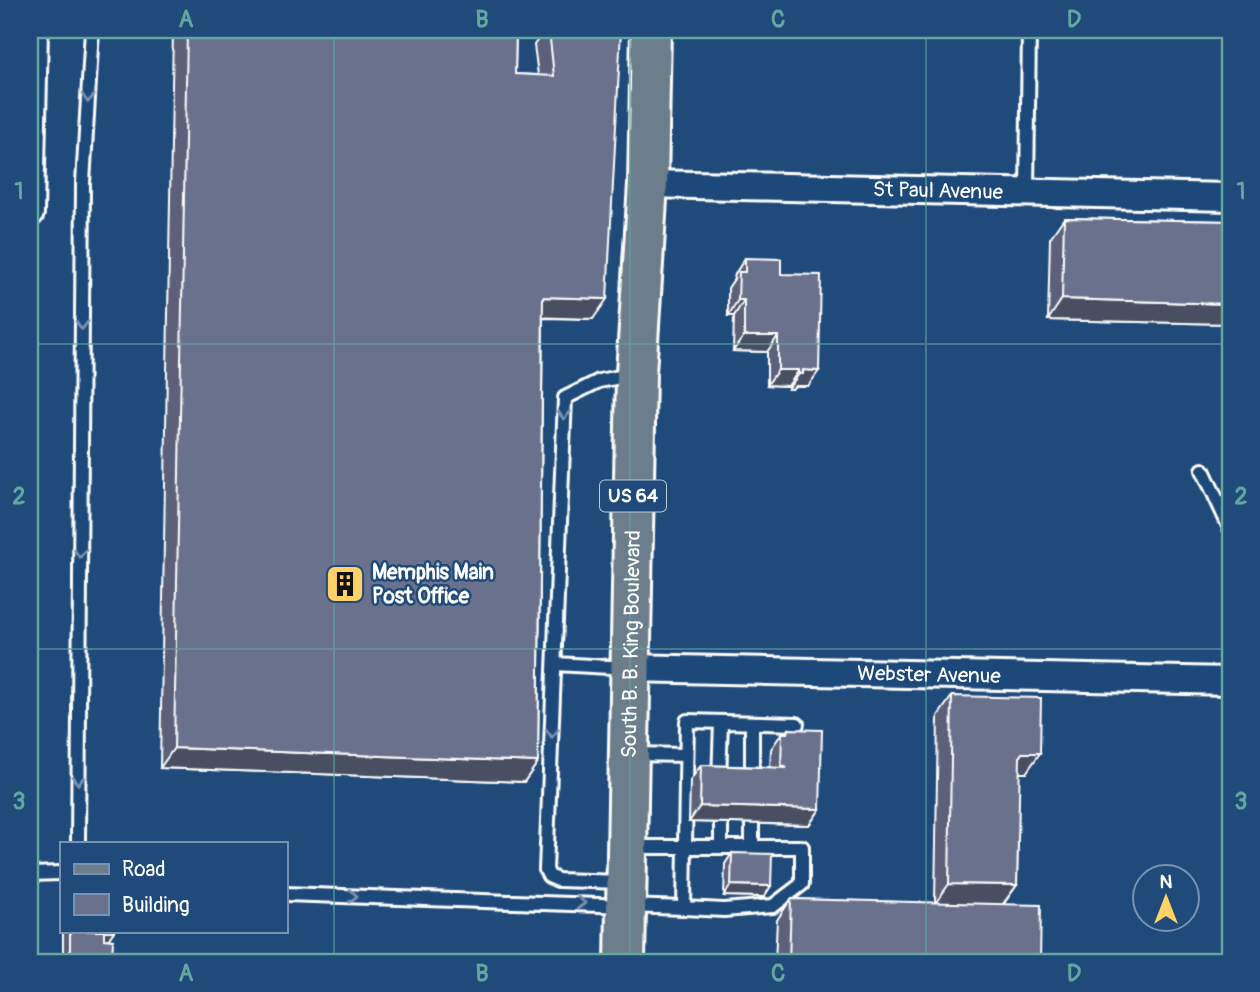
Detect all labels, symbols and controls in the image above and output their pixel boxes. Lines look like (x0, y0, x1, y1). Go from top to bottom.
text: A (179, 5, 194, 34)
text: B (475, 5, 489, 34)
text: C (771, 5, 785, 34)
text: D (1067, 5, 1081, 34)
one-way arrow (80, 93, 95, 104)
street label: St Paul Avenue (873, 176, 1004, 205)
text: 1 (15, 177, 24, 206)
text: 1 (1237, 177, 1246, 206)
one-way arrow (74, 321, 90, 331)
one-way arrow (557, 410, 572, 421)
road number: US 64 (600, 481, 666, 512)
text: 2 (13, 482, 26, 511)
text: 2 (1235, 482, 1248, 511)
street label: South B. B. King Boulevard (615, 530, 647, 758)
one-way arrow (72, 548, 88, 559)
place label: Memphis Main Post Office (372, 559, 494, 610)
building icon: Memphis Main Post Office (324, 563, 366, 605)
street label: Webster Avenue (857, 659, 1002, 690)
one-way arrow (545, 727, 560, 738)
one-way arrow (71, 775, 86, 786)
text: 3 (13, 787, 25, 816)
text: 3 (1235, 787, 1247, 816)
legend (60, 842, 287, 932)
text: Road (122, 856, 166, 883)
north arrow (1130, 862, 1200, 932)
text: N (1160, 870, 1173, 894)
one-way arrow (348, 889, 359, 904)
text: Building (122, 892, 189, 919)
one-way arrow (576, 896, 587, 911)
text: A (179, 959, 194, 988)
text: B (475, 959, 489, 988)
text: C (771, 959, 785, 988)
text: D (1067, 959, 1081, 988)

